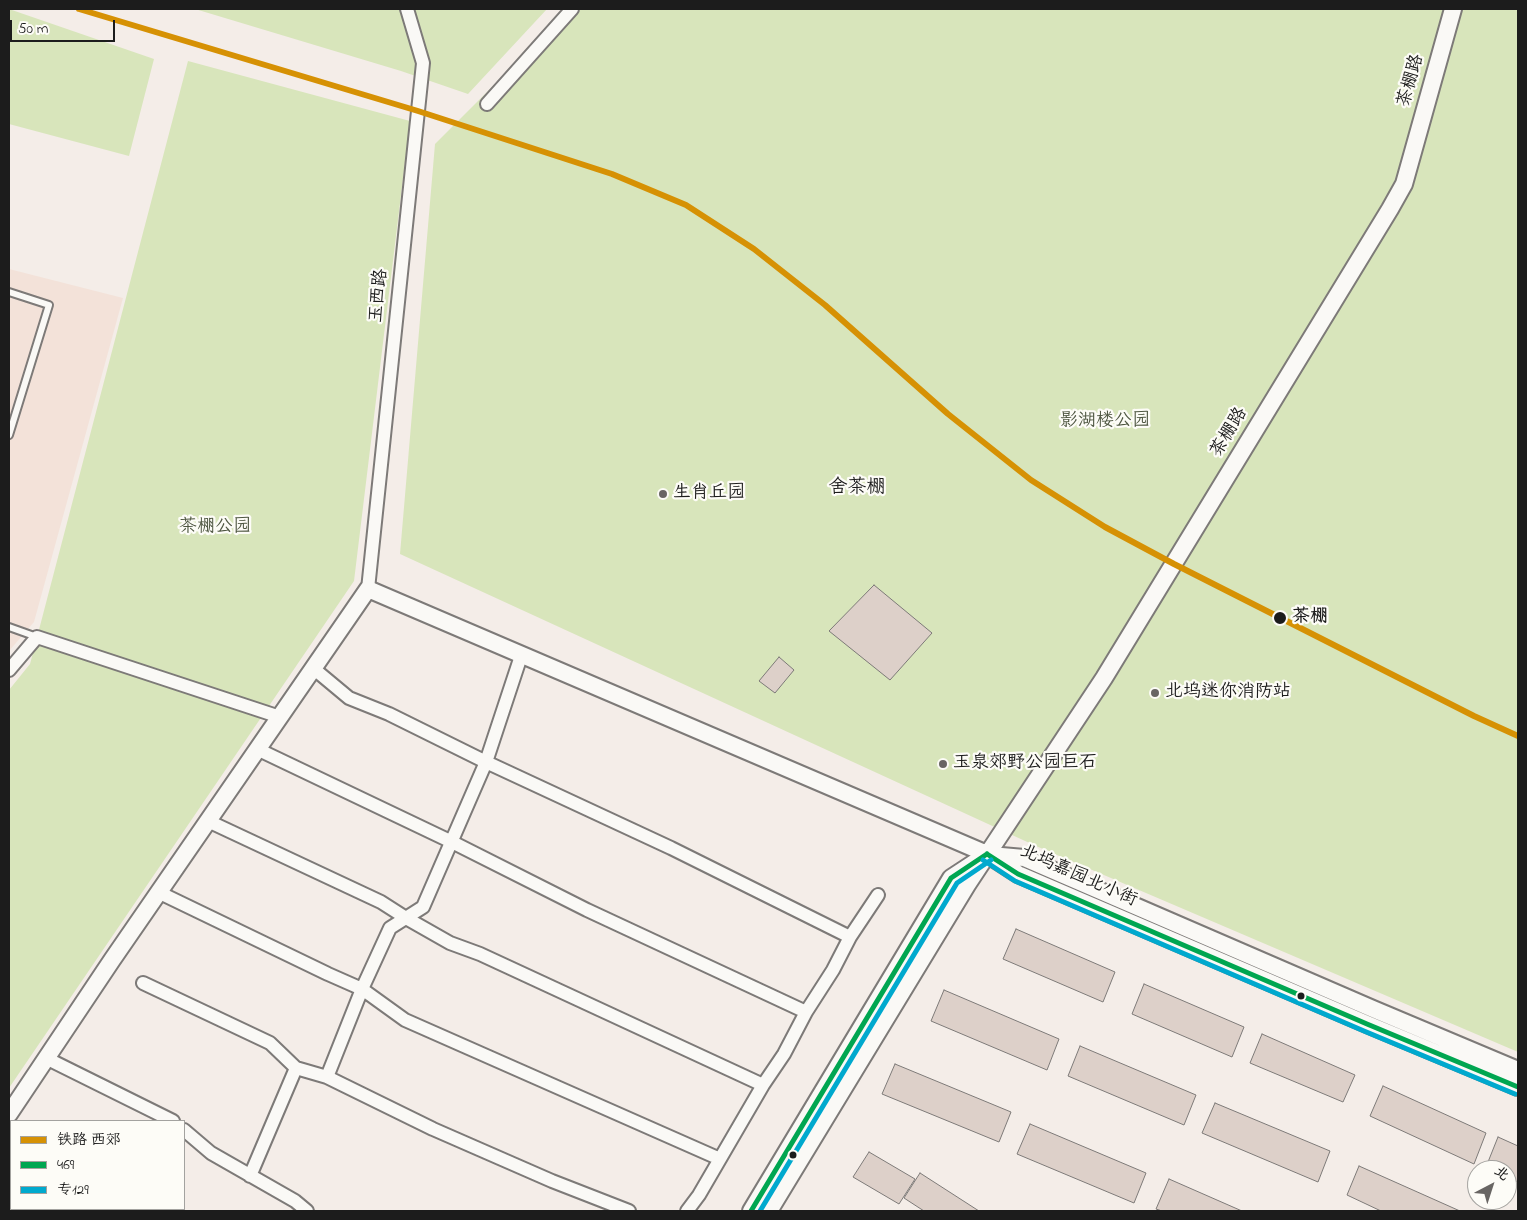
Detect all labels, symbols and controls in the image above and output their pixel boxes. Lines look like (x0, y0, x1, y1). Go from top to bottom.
scale bar (12, 10, 118, 42)
text: 50 m (18, 18, 48, 40)
street label: 茶棚路 (1394, 52, 1430, 110)
street label: 玉西路 (366, 268, 394, 324)
street label: 茶棚路 (1207, 404, 1253, 462)
park label: 影湖楼公园 (1060, 411, 1150, 433)
district label: 舍茶棚 (829, 478, 885, 500)
place label: 生肖丘园 (673, 483, 745, 505)
marker: 生肖丘园 (657, 488, 669, 500)
park label: 茶棚公园 (179, 517, 251, 539)
place label: 茶棚 (1292, 607, 1328, 629)
marker: 茶棚 (1272, 610, 1288, 626)
place label: 北坞迷你消防站 (1165, 682, 1291, 704)
marker: 北坞迷你消防站 (1149, 687, 1161, 699)
place label: 玉泉郊野公园巨石 (953, 753, 1097, 775)
marker: 玉泉郊野公园巨石 (937, 758, 949, 770)
street label: 北坞嘉园北小街 (1016, 842, 1140, 912)
unlabelled marker (1296, 991, 1306, 1001)
legend (10, 1120, 185, 1210)
text: 铁路 西郊 (57, 1129, 121, 1151)
unlabelled marker (788, 1150, 798, 1160)
text: 469 (57, 1154, 74, 1176)
north arrow (1467, 1160, 1517, 1210)
text: 北 (1489, 1161, 1513, 1186)
text: 专129 (57, 1179, 89, 1201)

